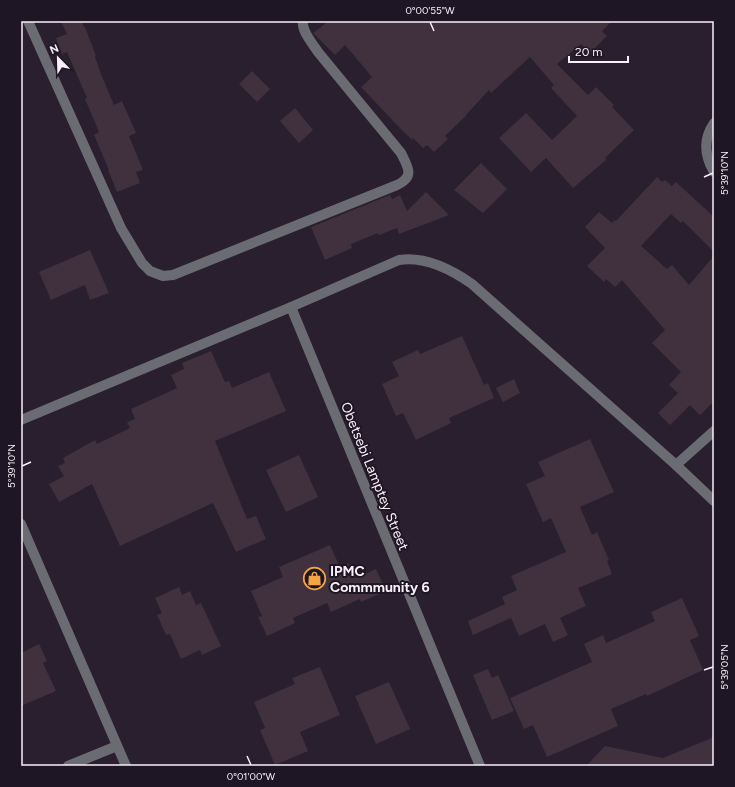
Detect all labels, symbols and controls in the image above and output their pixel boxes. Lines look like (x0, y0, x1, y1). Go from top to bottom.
text: 0°00'55"W (405, 4, 455, 17)
north arrow (38, 38, 78, 78)
scale bar (569, 38, 628, 64)
text: N (48, 42, 61, 57)
text: 20 m (575, 45, 603, 59)
text: 5°39'10"N (718, 151, 731, 195)
street label: Obetsebi Lamptey Street (337, 400, 412, 553)
text: 5°39'10"N (5, 444, 18, 488)
place label: IPMC Commmunity 6 (330, 563, 430, 596)
shop icon: IPMC Commmunity 6 (301, 566, 327, 592)
text: 5°39'05"N (718, 644, 731, 690)
text: 0°01'00"W (227, 770, 276, 783)

